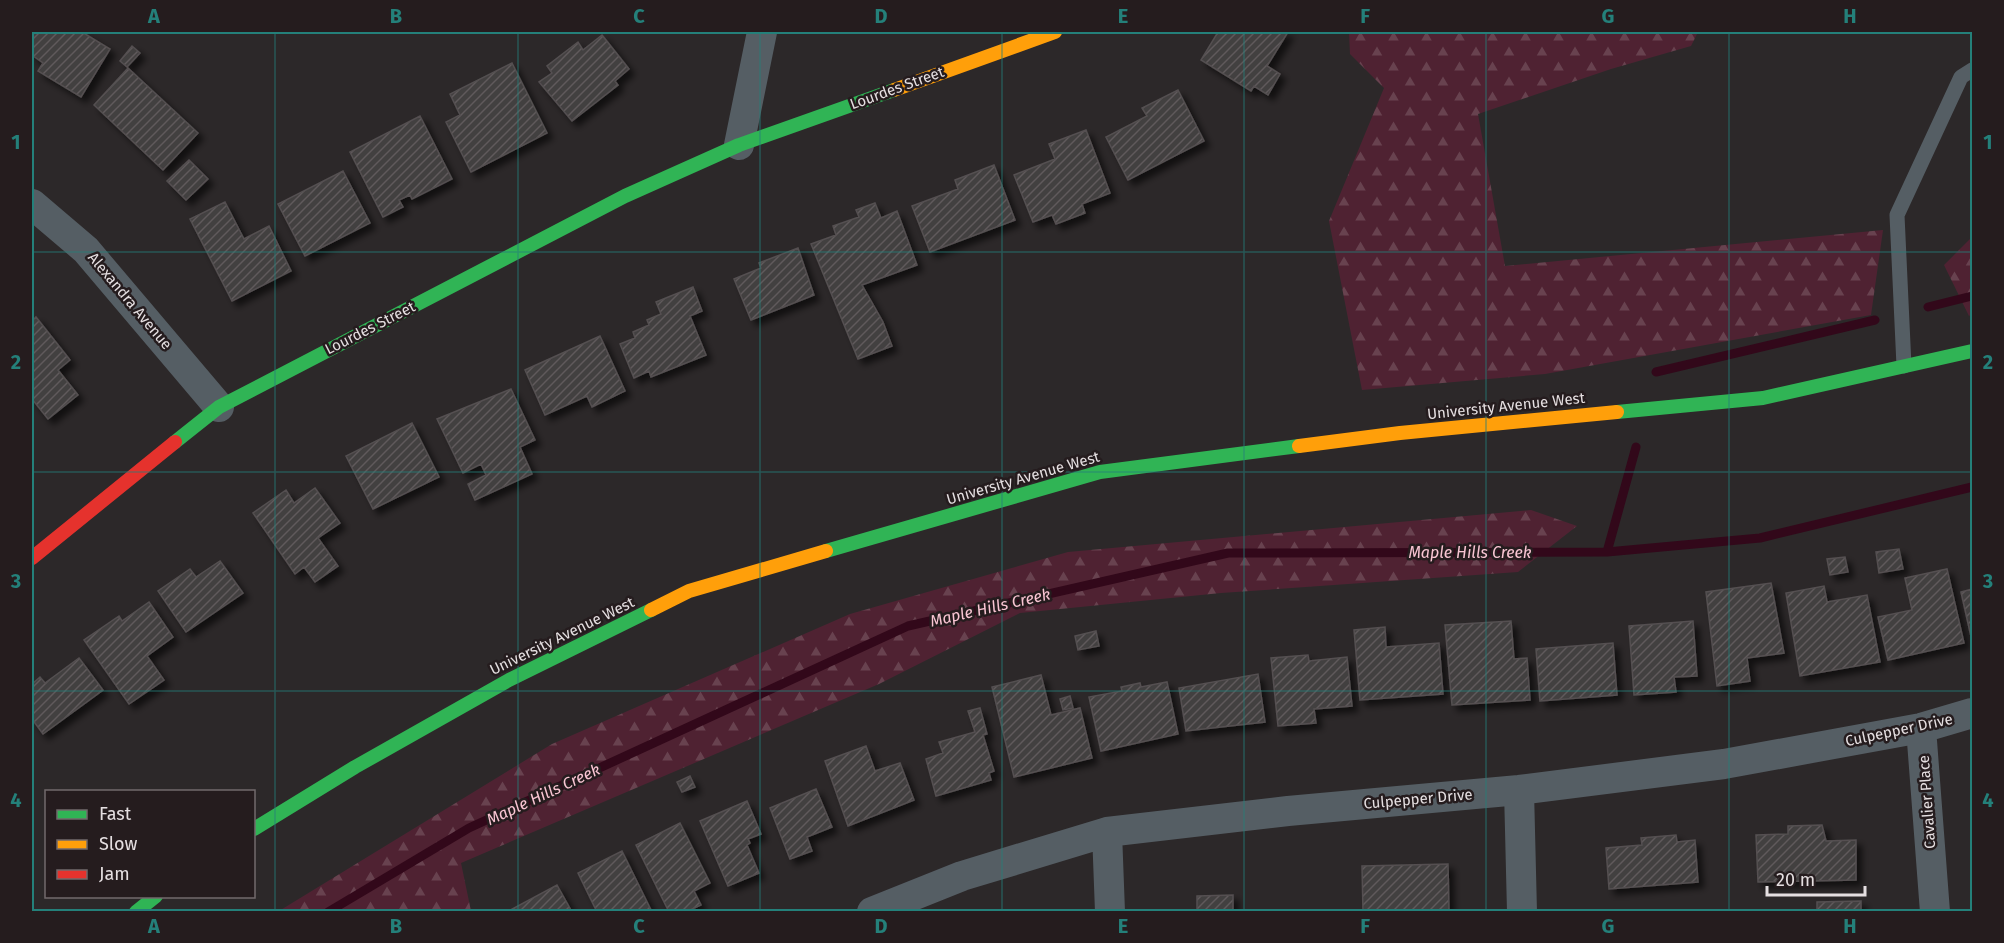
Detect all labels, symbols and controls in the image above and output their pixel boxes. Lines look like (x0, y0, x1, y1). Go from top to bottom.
text: A (147, 4, 161, 28)
text: B (390, 4, 402, 28)
text: C (633, 4, 645, 28)
text: D (874, 4, 888, 28)
text: E (1118, 4, 1128, 28)
text: F (1360, 4, 1370, 28)
text: G (1602, 4, 1614, 28)
text: H (1843, 4, 1857, 28)
street label: Lourdes Street (848, 62, 947, 113)
text: 1 (11, 130, 21, 154)
text: 1 (1983, 130, 1993, 154)
street label: Alexandra Avenue (84, 249, 176, 353)
street label: Lourdes Street (322, 297, 419, 358)
text: 2 (11, 350, 21, 374)
text: 2 (1983, 350, 1993, 374)
street label: University Avenue West (1426, 389, 1586, 423)
street label: University Avenue West (944, 447, 1102, 509)
water label: Maple Hills Creek (1408, 543, 1532, 562)
text: 3 (10, 569, 21, 593)
text: 3 (1982, 569, 1993, 593)
water label: Maple Hills Creek (928, 584, 1052, 631)
street label: University Avenue West (487, 593, 638, 679)
street label: Culpepper Drive (1844, 710, 1954, 750)
street label: Cavalier Place (1915, 754, 1939, 850)
water label: Maple Hills Creek (483, 760, 603, 829)
street label: Culpepper Drive (1363, 785, 1473, 813)
text: 4 (10, 788, 22, 812)
text: 4 (1982, 788, 1994, 812)
legend (45, 790, 255, 898)
text: Fast (99, 803, 132, 825)
text: Slow (99, 833, 138, 855)
scale bar (1767, 859, 1864, 897)
text: Jam (99, 863, 130, 885)
text: 20 m (1776, 869, 1815, 891)
text: A (147, 914, 161, 938)
text: B (390, 914, 402, 938)
text: C (633, 914, 645, 938)
text: D (874, 914, 888, 938)
text: E (1118, 914, 1128, 938)
text: F (1360, 914, 1370, 938)
text: G (1602, 914, 1614, 938)
text: H (1843, 914, 1857, 938)

